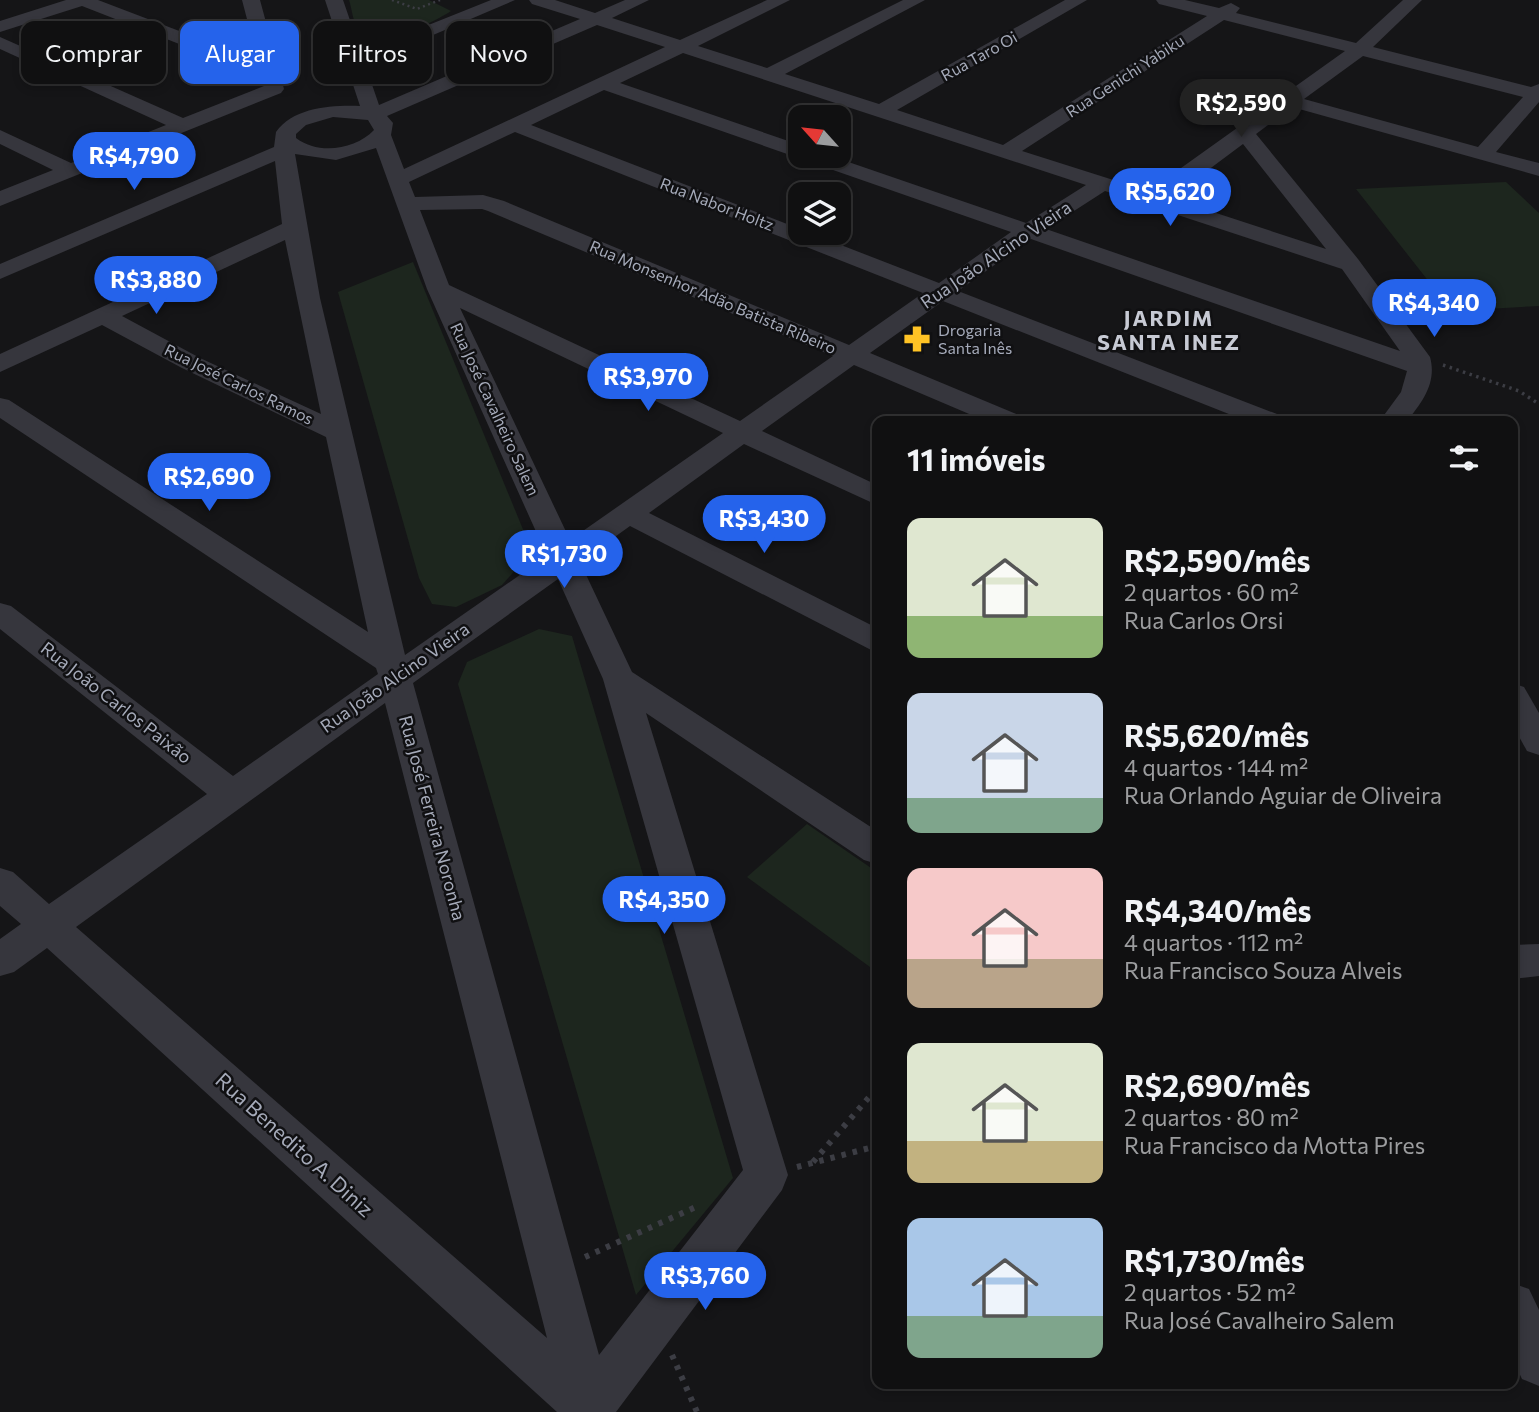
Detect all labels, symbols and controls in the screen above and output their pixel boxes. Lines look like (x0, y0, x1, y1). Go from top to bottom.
chip: Comprar (21, 21, 166, 84)
chip: Alugar (180, 21, 299, 84)
chip: Filtros (313, 21, 432, 84)
chip: Novo (446, 21, 552, 84)
street label: Rua Taro Oi (937, 27, 1020, 84)
street label: Rua Genichi Yabiku (1062, 30, 1187, 121)
pin: R$2,590 (1176, 80, 1306, 139)
text: R$2,590 (1196, 88, 1286, 116)
north arrow (788, 105, 850, 168)
map controls (788, 105, 851, 245)
pin: R$4,790 (69, 132, 199, 192)
text: R$4,790 (89, 141, 179, 169)
pin: R$5,620 (1105, 168, 1235, 228)
street label: Rua Nabor Holtz (658, 173, 777, 234)
text: R$5,620 (1125, 177, 1215, 205)
button: layers (788, 182, 851, 245)
street label: Rua João Alcino Vieira (916, 196, 1075, 313)
street label: Rua Monsenhor Adão Batista Ribeiro (587, 236, 839, 357)
pin: R$3,880 (91, 256, 221, 316)
text: R$3,880 (110, 265, 202, 293)
pin: R$4,340 (1369, 280, 1499, 339)
text: R$4,340 (1388, 288, 1480, 316)
district label: JARDIM SANTA INEZ (1097, 305, 1241, 354)
street label: Rua José Cavalheiro Salem (447, 320, 544, 498)
place label: Drogaria Santa Inês (938, 320, 1012, 357)
pharmacy icon: Drogaria Santa Inês (902, 324, 932, 354)
street label: Rua José Carlos Ramos (162, 339, 317, 428)
pin: R$3,970 (583, 354, 713, 413)
text: R$3,970 (603, 362, 693, 390)
icon: filters (1445, 439, 1483, 477)
text: 11 imóveis (907, 440, 1045, 477)
pin: R$2,690 (144, 454, 274, 513)
text: R$2,690 (164, 462, 254, 490)
pin: R$3,430 (699, 496, 829, 555)
text: R$3,430 (719, 504, 809, 532)
pin: R$1,730 (499, 530, 629, 590)
text: R$1,730 (521, 539, 607, 567)
text: R$2,590/mês (1124, 541, 1310, 578)
icon: home (963, 546, 1047, 630)
text: 2 quartos · 60 m² (1124, 578, 1299, 606)
text: Rua Carlos Orsi (1124, 606, 1284, 634)
street label: Rua João Alcino Vieira (316, 617, 473, 737)
street label: Rua João Carlos Paixão (37, 637, 196, 768)
street label: Rua José Ferreira Noronha (395, 713, 471, 923)
text: R$5,620/mês (1124, 716, 1309, 753)
icon: home (963, 721, 1047, 805)
text: 4 quartos · 144 m² (1124, 753, 1308, 781)
text: Rua Orlando Aguiar de Oliveira (1124, 781, 1442, 809)
pin: R$4,350 (599, 876, 729, 936)
text: R$4,350 (619, 885, 709, 913)
text: R$4,340/mês (1124, 891, 1312, 928)
icon: home (963, 896, 1047, 980)
text: 4 quartos · 112 m² (1124, 928, 1303, 956)
text: Rua Francisco Souza Alveis (1124, 956, 1402, 984)
text: R$2,690/mês (1124, 1066, 1311, 1103)
street label: Rua Benedito A. Diniz (211, 1067, 379, 1221)
icon: home (963, 1071, 1047, 1155)
text: 2 quartos · 80 m² (1124, 1103, 1299, 1131)
text: Rua Francisco da Motta Pires (1124, 1131, 1425, 1159)
text: R$1,730/mês (1124, 1241, 1305, 1278)
icon: home (963, 1246, 1047, 1330)
pin: R$3,760 (640, 1252, 770, 1312)
text: R$3,760 (660, 1261, 750, 1289)
text: 2 quartos · 52 m² (1124, 1278, 1296, 1306)
text: Rua José Cavalheiro Salem (1124, 1306, 1394, 1334)

